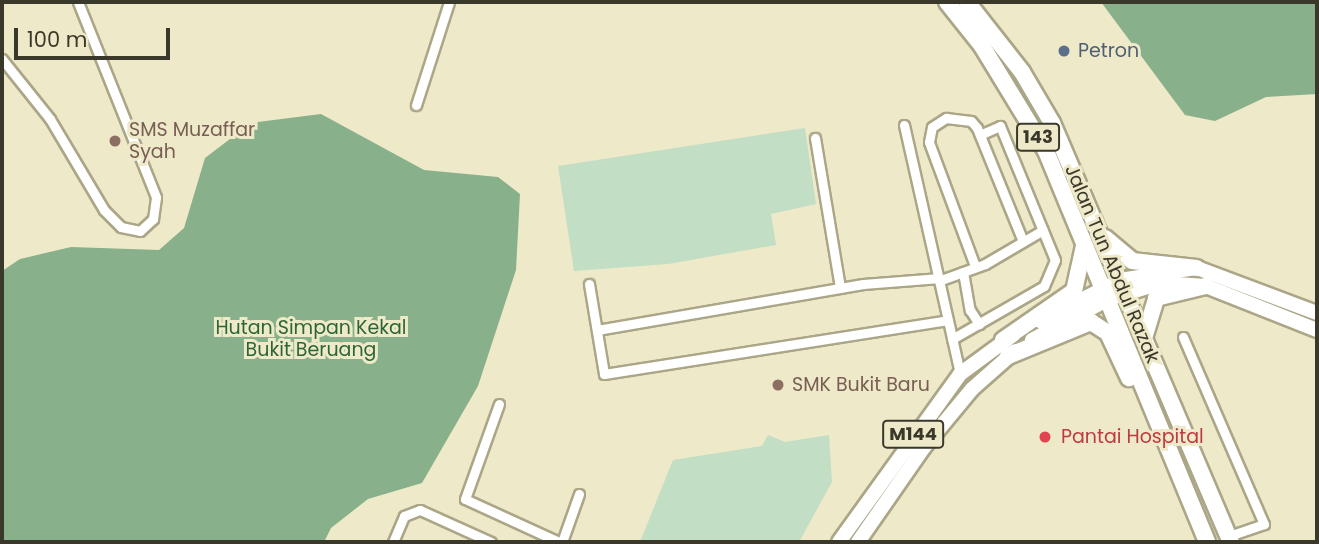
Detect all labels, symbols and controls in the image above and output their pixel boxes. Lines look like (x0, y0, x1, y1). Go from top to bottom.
scale bar (18, 14, 173, 58)
text: 100 m (27, 25, 87, 54)
place label: Petron (1078, 40, 1139, 62)
marker: Petron (1056, 43, 1072, 59)
place label: SMS Muzaffar Syah (129, 119, 255, 163)
road number: 143 (1015, 122, 1061, 152)
marker: SMS Muzaffar Syah (107, 133, 123, 149)
street label: Jalan Tun Abdul Razak (1060, 161, 1164, 367)
park label: Hutan Simpan Kekal Bukit Beruang (215, 317, 407, 361)
place label: SMK Bukit Baru (792, 374, 930, 396)
marker: SMK Bukit Baru (770, 377, 786, 393)
road number: M144 (881, 420, 944, 448)
place label: Pantai Hospital (1061, 426, 1204, 448)
marker: Pantai Hospital (1035, 427, 1055, 447)

